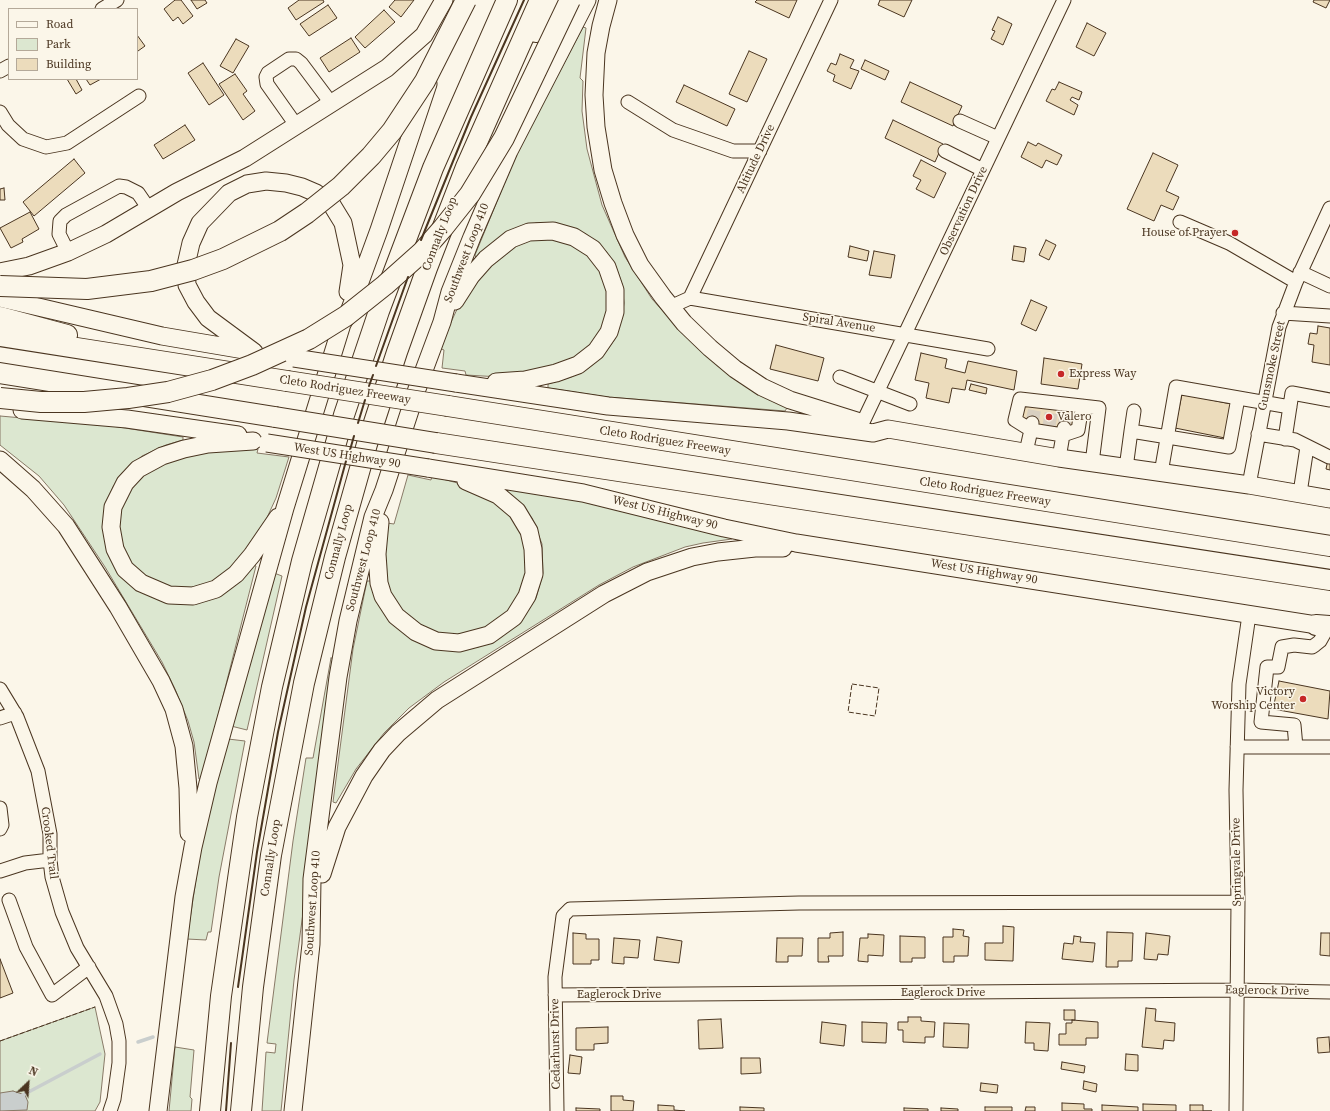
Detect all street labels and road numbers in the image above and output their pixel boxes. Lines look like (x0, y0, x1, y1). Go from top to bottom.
street label: Altitude Drive (734, 122, 778, 196)
street label: Observation Drive (937, 164, 991, 258)
street label: Connally Loop (419, 195, 461, 273)
street label: Southwest Loop 410 (441, 201, 493, 305)
street label: Spiral Avenue (802, 310, 876, 336)
street label: Gunsmoke Street (1255, 320, 1289, 412)
street label: Cleto Rodriguez Freeway (278, 373, 412, 407)
street label: Cleto Rodriguez Freeway (598, 424, 732, 458)
street label: West US Highway 90 (293, 440, 401, 472)
street label: Cleto Rodriguez Freeway (918, 475, 1052, 509)
street label: West US Highway 90 (611, 493, 719, 533)
street label: Connally Loop (322, 502, 356, 582)
street label: Southwest Loop 410 (343, 507, 385, 613)
street label: West US Highway 90 (930, 556, 1038, 588)
street label: Crooked Trail (37, 806, 61, 880)
street label: Connally Loop (258, 818, 284, 898)
street label: Springvale Drive (1229, 818, 1245, 906)
street label: Southwest Loop 410 (302, 850, 324, 956)
street label: Eaglerock Drive (1225, 983, 1309, 999)
street label: Eaglerock Drive (901, 986, 985, 1000)
street label: Eaglerock Drive (577, 988, 661, 1002)
street label: Cedarhurst Drive (548, 998, 564, 1090)

